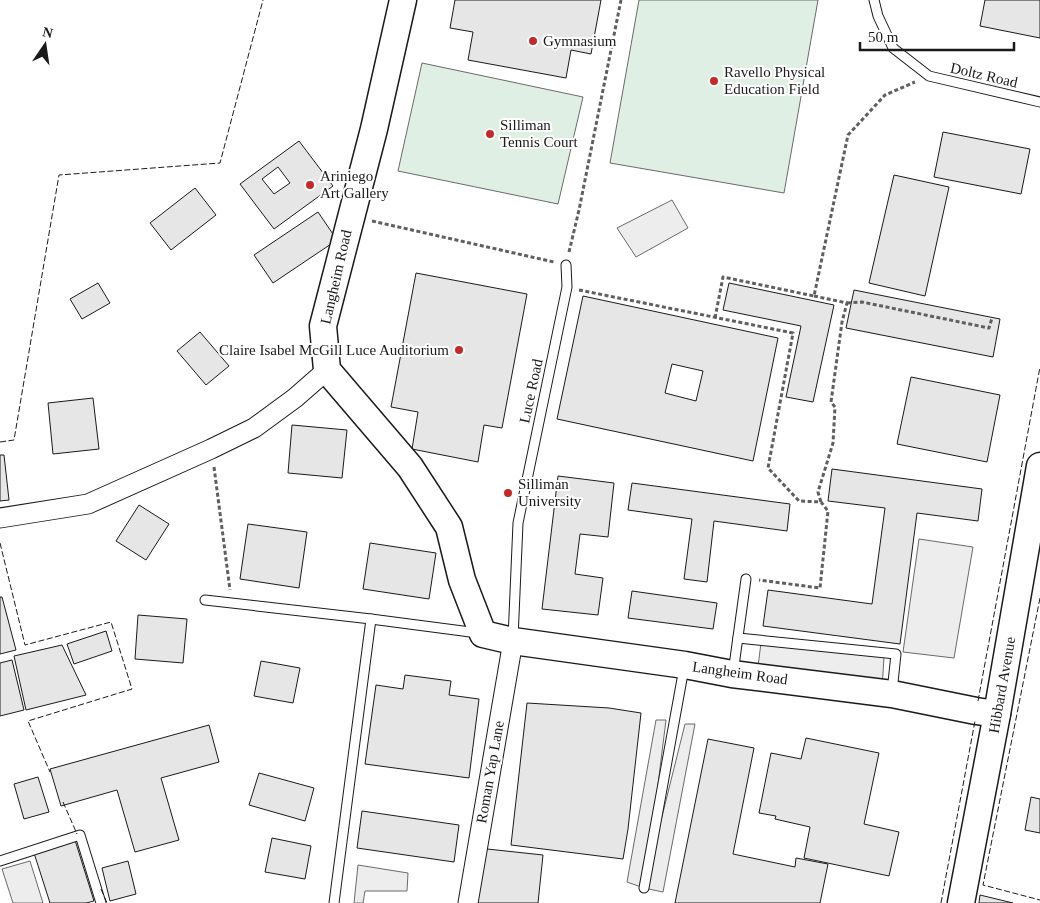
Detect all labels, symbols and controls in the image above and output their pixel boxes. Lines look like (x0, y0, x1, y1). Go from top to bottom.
north arrow (20, 20, 70, 70)
scale bar (860, 20, 1014, 52)
text: N (41, 24, 54, 41)
text: 50 m (868, 29, 899, 45)
place label: Gymnasium (543, 33, 617, 49)
marker: Gymnasium (527, 35, 539, 47)
street label: Doltz Road (949, 59, 1020, 91)
place label: Ravello Physical Education Field (724, 64, 825, 97)
marker: Ravello Physical Education Field (708, 75, 720, 87)
place label: Silliman Tennis Court (500, 117, 579, 150)
marker: Silliman Tennis Court (484, 128, 496, 140)
place label: Ariniego Art Gallery (320, 168, 389, 201)
marker: Ariniego Art Gallery (304, 179, 316, 191)
street label: Langheim Road (317, 228, 355, 326)
place label: Claire Isabel McGill Luce Auditorium (219, 342, 449, 358)
marker: Claire Isabel McGill Luce Auditorium (453, 344, 465, 356)
street label: Luce Road (516, 357, 546, 425)
place label: Silliman University (518, 476, 582, 509)
marker: Silliman University (502, 487, 514, 499)
street label: Hibbard Avenue (986, 635, 1018, 734)
street label: Langheim Road (691, 658, 789, 688)
street label: Roman Yap Lane (473, 719, 507, 824)

